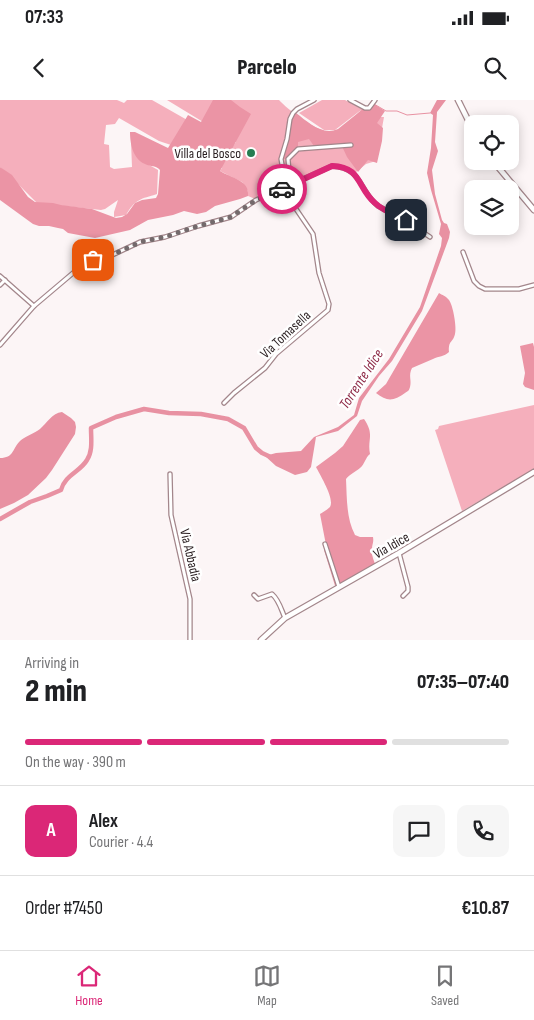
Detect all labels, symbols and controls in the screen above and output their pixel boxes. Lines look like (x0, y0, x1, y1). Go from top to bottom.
text: 07:33 (25, 6, 64, 29)
icon: back (25, 54, 53, 82)
text: Parcelo (237, 54, 297, 81)
icon: search (481, 54, 509, 82)
map controls (464, 115, 519, 235)
button: locate (464, 115, 519, 170)
place label: Villa del Bosco (175, 145, 241, 162)
marker: Villa del Bosco (245, 147, 257, 159)
courier (257, 164, 307, 214)
icon: car (268, 175, 296, 203)
button: layers (464, 180, 519, 235)
pin (385, 199, 427, 241)
icon: home (392, 206, 420, 234)
pin (72, 239, 114, 281)
icon: bag (79, 246, 107, 274)
street label: Via Tomasella (257, 307, 314, 362)
water label: Torrente Idice (335, 346, 388, 413)
street label: Via Abbadia (176, 527, 205, 583)
street label: Via Idice (370, 528, 412, 563)
text: Arriving in (25, 654, 79, 673)
text: 07:35–07:40 (417, 671, 509, 694)
text: 2 min (25, 672, 87, 711)
text: On the way · 390 m (25, 753, 126, 772)
button: chat (393, 805, 445, 857)
button: phone (457, 805, 509, 857)
text: Alex (89, 810, 118, 833)
text: A (46, 819, 56, 842)
text: Courier · 4.4 (89, 833, 153, 852)
text: Order #7450 (25, 897, 103, 920)
text: €10.87 (461, 897, 509, 920)
tab: Home (75, 962, 103, 1009)
tab: Map (253, 962, 281, 1009)
tab: Saved (431, 962, 459, 1009)

